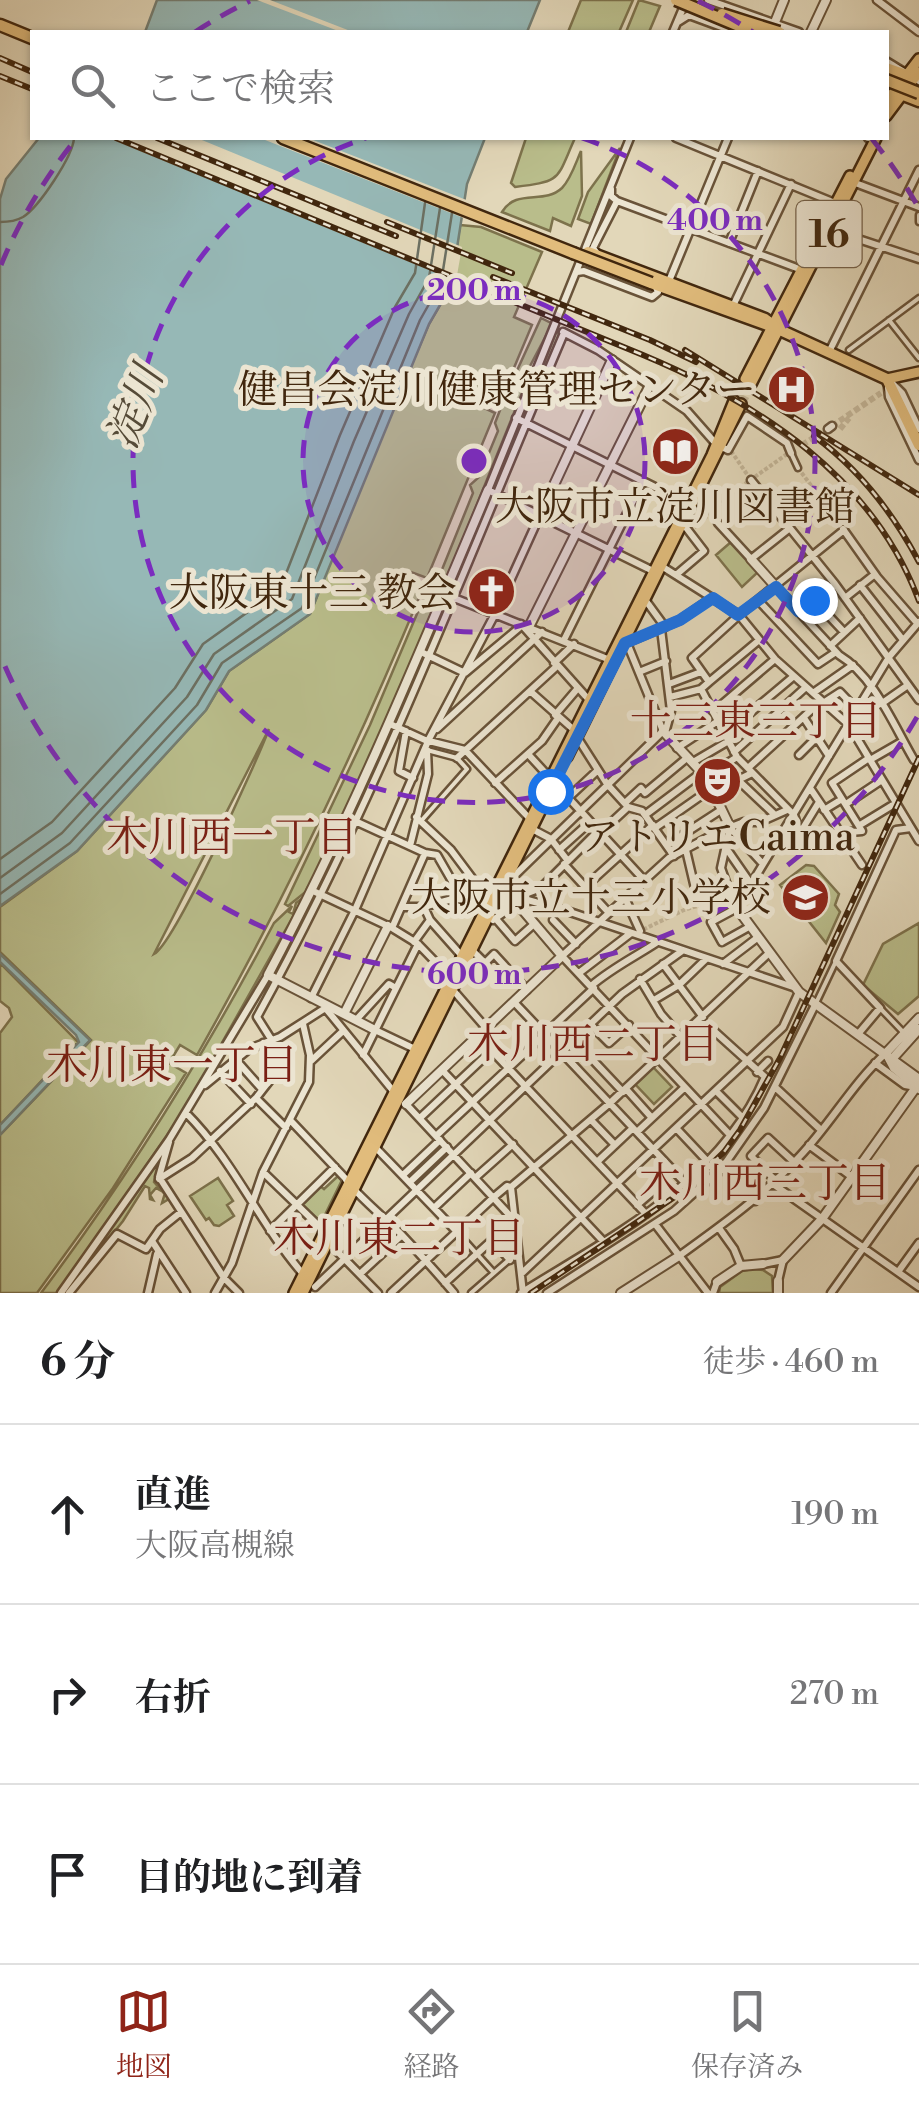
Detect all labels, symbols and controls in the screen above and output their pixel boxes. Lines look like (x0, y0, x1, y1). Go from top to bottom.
search box (30, 30, 889, 140)
icon: search (65, 58, 120, 113)
text: ここで検索 (145, 66, 335, 113)
road number: 16 (796, 201, 862, 267)
text: 400 m (667, 202, 763, 240)
text: 200 m (427, 272, 521, 310)
water label: 淀川 (97, 355, 178, 457)
hospital icon: 健昌会淀川健康管理センター (765, 363, 817, 415)
place label: 健昌会淀川健康管理センター (238, 366, 756, 416)
library icon: 大阪市立淀川図書館 (649, 425, 701, 477)
centre of rings (456, 443, 492, 479)
place label: 大阪市立淀川図書館 (495, 483, 855, 533)
church icon: 大阪東十三 教会 (466, 566, 518, 618)
place label: 大阪東十三 教会 (169, 569, 457, 619)
route end (792, 578, 838, 624)
district label: 十三東三丁目 (630, 696, 882, 749)
theatre icon: アトリエCaima (691, 755, 743, 807)
route start (528, 769, 574, 815)
district label: 木川西一丁目 (106, 812, 358, 865)
place label: アトリエCaima (579, 813, 855, 863)
school or university icon: 大阪市立十三小学校 (780, 871, 832, 923)
place label: 大阪市立十三小学校 (411, 874, 771, 924)
text: 600 m (427, 956, 521, 994)
district label: 木川西二丁目 (467, 1019, 719, 1072)
district label: 木川東一丁目 (46, 1040, 298, 1093)
district label: 木川西三丁目 (639, 1158, 891, 1211)
district label: 木川東二丁目 (273, 1213, 525, 1266)
text: 6 分 (40, 1336, 115, 1389)
text: 徒歩 · 460 m (702, 1342, 879, 1382)
text: 直進 (135, 1472, 211, 1519)
icon: ahead (40, 1487, 95, 1542)
text: 190 m (791, 1494, 879, 1534)
text: 大阪高槻線 (135, 1526, 295, 1566)
icon: right (40, 1667, 95, 1722)
text: 270 m (790, 1674, 879, 1714)
text: 右折 (135, 1675, 211, 1722)
icon: arrive (40, 1847, 95, 1902)
text: 目的地に到着 (135, 1855, 363, 1902)
tab: 地図 (116, 1984, 172, 2085)
tab: 経路 (403, 1984, 459, 2085)
tab: 保存済み (691, 1984, 803, 2085)

